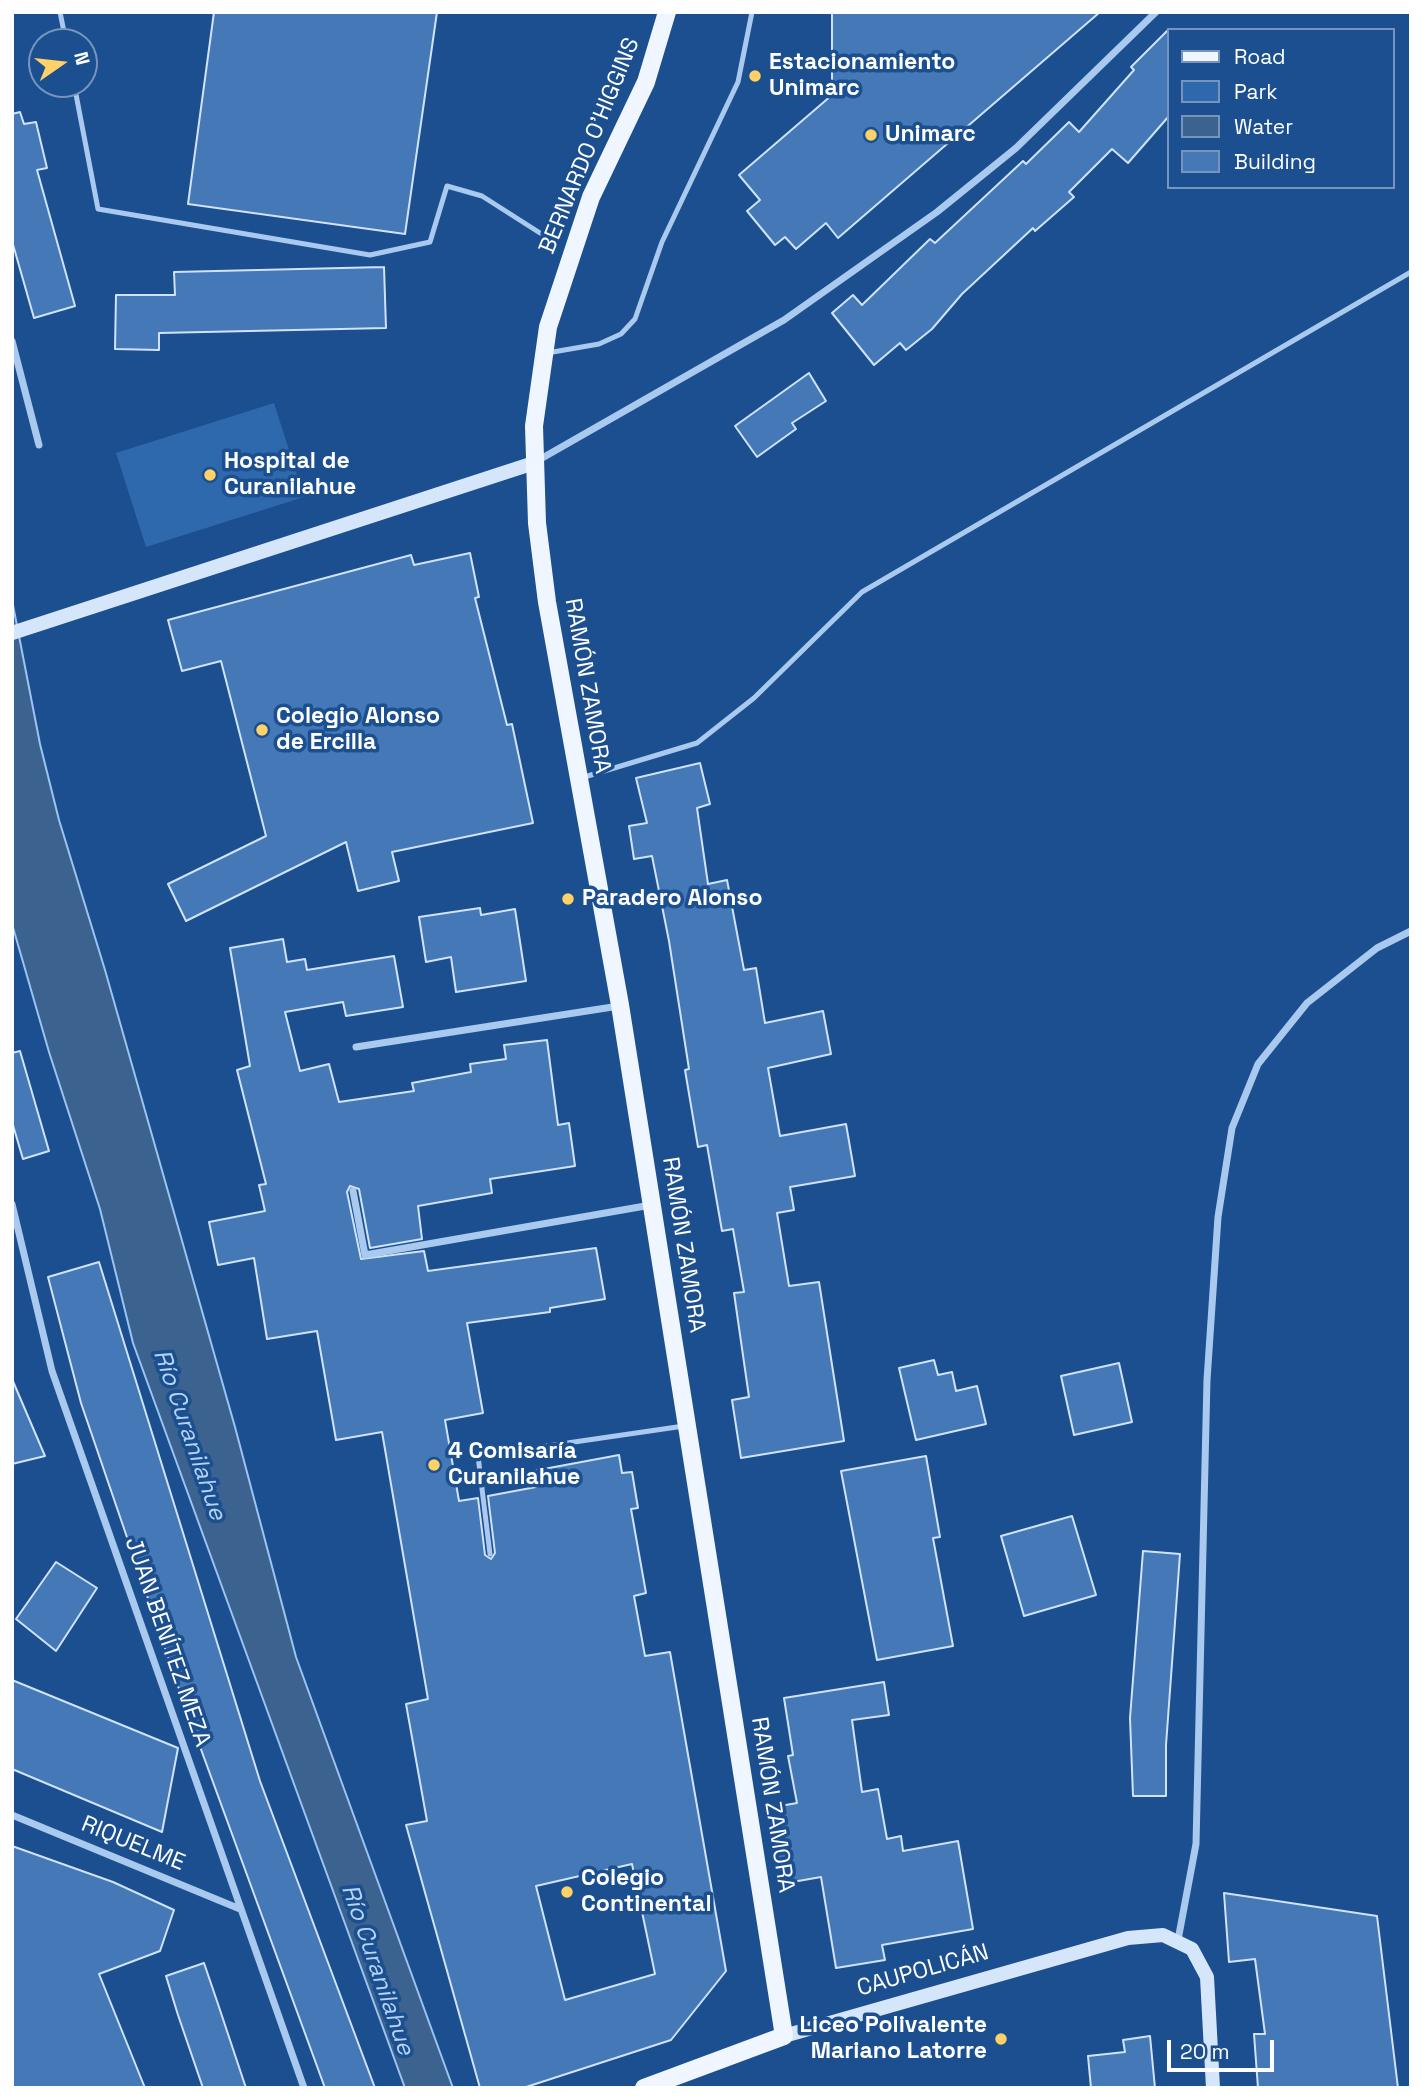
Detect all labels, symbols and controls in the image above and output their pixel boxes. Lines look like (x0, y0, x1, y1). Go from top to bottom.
north arrow (28, 28, 98, 98)
legend (1168, 28, 1395, 189)
street label: BERNARDO O'HIGGINS (534, 34, 646, 258)
text: Road (1234, 43, 1286, 70)
text: N (68, 49, 96, 67)
place label: Estacionamiento Unimarc (769, 49, 955, 103)
marker: Estacionamiento Unimarc (747, 68, 763, 84)
text: Park (1234, 78, 1278, 105)
text: Water (1234, 113, 1293, 140)
place label: Unimarc (885, 121, 976, 149)
marker: Unimarc (863, 127, 879, 143)
text: Building (1234, 148, 1316, 175)
place label: Hospital de Curanilahue (224, 448, 356, 502)
marker: Hospital de Curanilahue (202, 467, 218, 483)
street label: RAMÓN ZAMORA (558, 596, 616, 776)
place label: Colegio Alonso de Ercilla (276, 703, 440, 757)
marker: Colegio Alonso de Ercilla (254, 722, 270, 738)
place label: Paradero Alonso (582, 885, 762, 913)
marker: Paradero Alonso (560, 891, 576, 907)
street label: RAMÓN ZAMORA (655, 1155, 711, 1335)
water label: Río Curanilahue (146, 1346, 232, 1524)
place label: 4 Comisaría Curanilahue (448, 1438, 580, 1492)
marker: 4 Comisaría Curanilahue (426, 1457, 442, 1473)
street label: JUAN BENÍTEZ MEZA (118, 1534, 216, 1750)
street label: RAMÓN ZAMORA (744, 1715, 800, 1895)
street label: RIQUELME (77, 1811, 189, 1877)
place label: Colegio Continental (581, 1865, 712, 1919)
water label: Río Curanilahue (334, 1881, 420, 2059)
marker: Colegio Continental (559, 1884, 575, 1900)
street label: CAUPOLICÁN (854, 1939, 992, 2003)
place label: Liceo Polivalente Mariano Latorre (800, 2012, 987, 2066)
scale bar (1171, 2026, 1278, 2070)
marker: Liceo Polivalente Mariano Latorre (993, 2031, 1009, 2047)
text: 20 m (1180, 2038, 1230, 2065)

